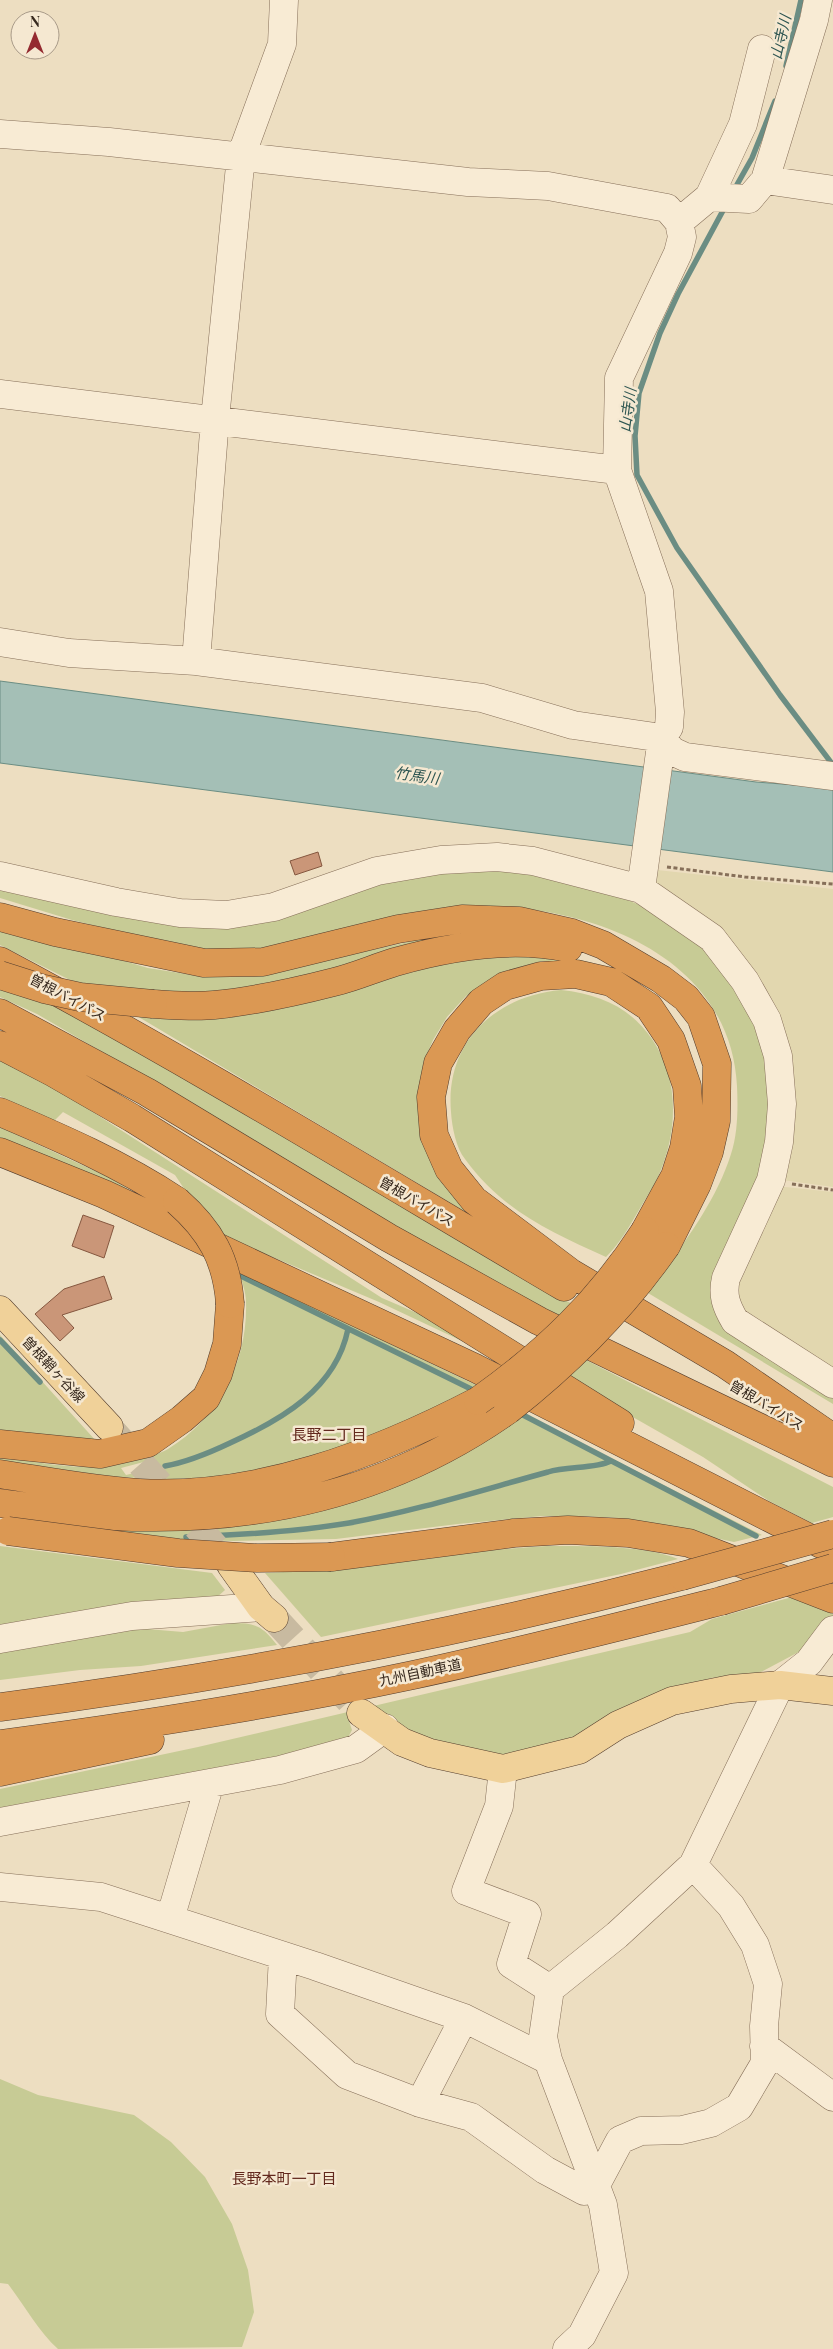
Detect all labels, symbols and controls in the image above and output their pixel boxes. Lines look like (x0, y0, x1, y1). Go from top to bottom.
north arrow (10, 10, 60, 60)
water label: 山寺川 (765, 11, 795, 61)
text: N (30, 12, 40, 31)
water label: 山寺川 (614, 384, 640, 434)
water label: 竹馬川 (393, 762, 443, 788)
street label: 曽根バイパス (27, 969, 109, 1025)
street label: 曽根バイパス (376, 1172, 458, 1230)
street label: 曽根鞘ヶ谷線 (18, 1332, 90, 1406)
street label: 曽根バイパス (726, 1375, 808, 1435)
district label: 長野二丁目 (291, 1424, 367, 1444)
street label: 九州自動車道 (377, 1654, 463, 1690)
district label: 長野本町一丁目 (231, 2168, 337, 2188)

